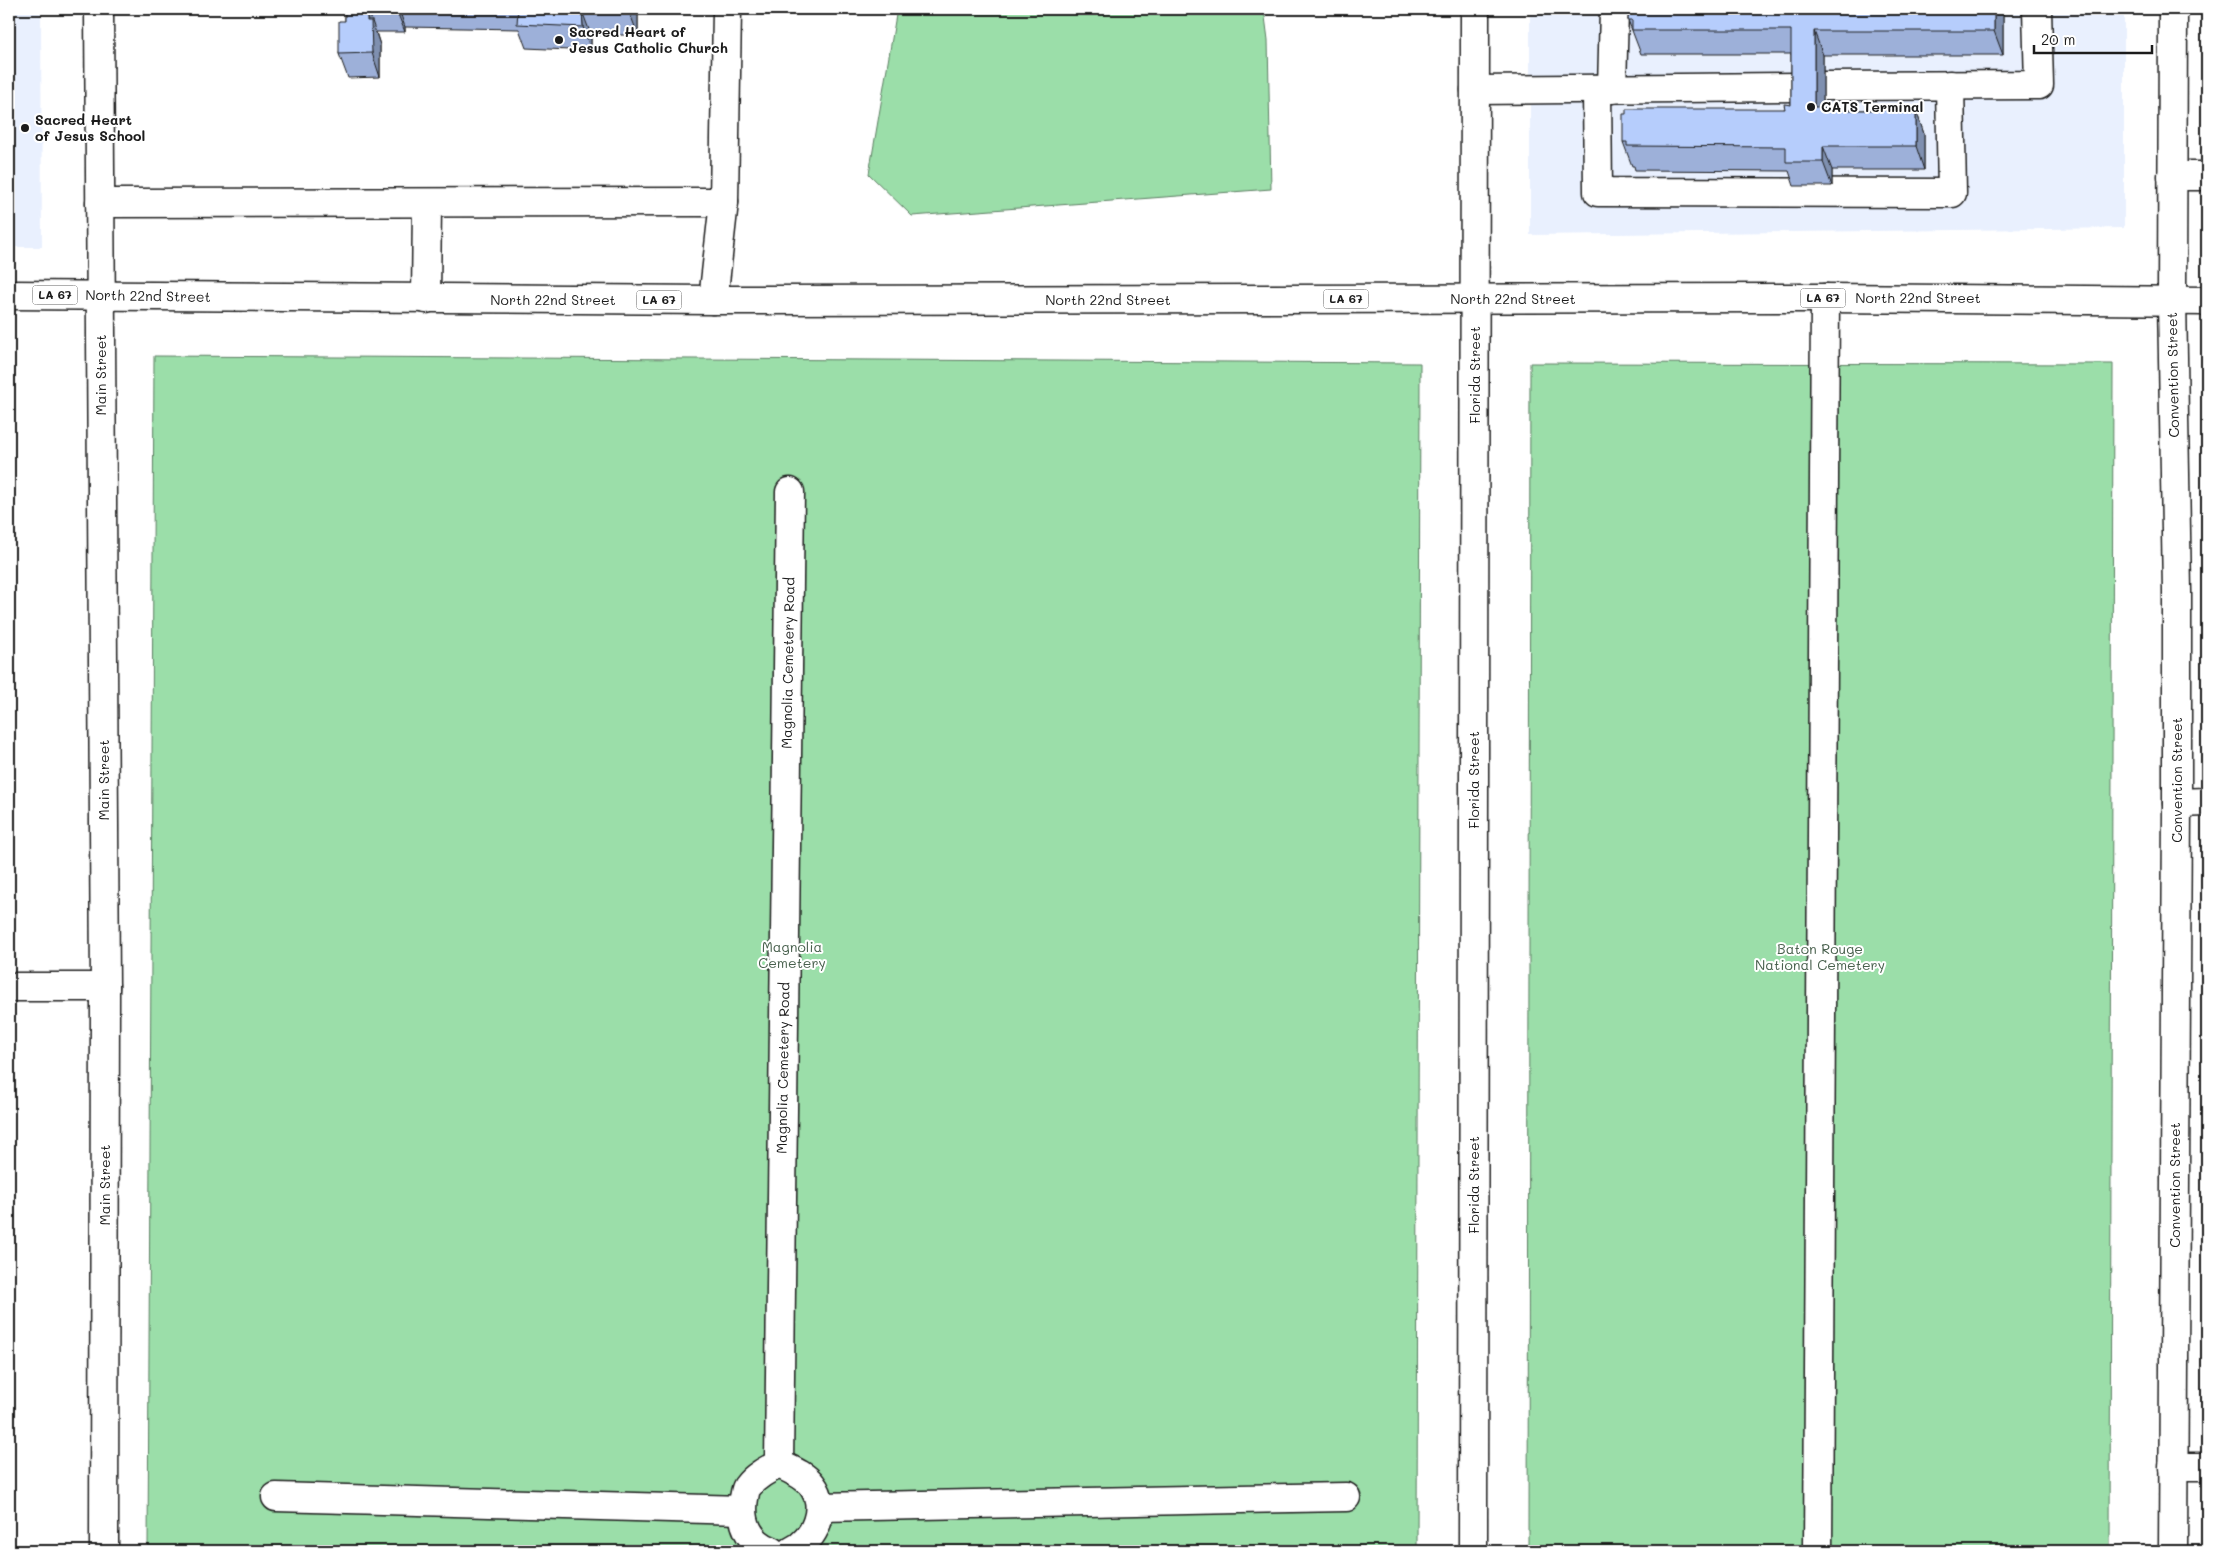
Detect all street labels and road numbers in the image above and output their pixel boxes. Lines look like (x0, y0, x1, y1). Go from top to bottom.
street label: North 22nd Street (85, 285, 211, 306)
road number: LA 67 (32, 286, 78, 304)
road number: LA 67 (1800, 288, 1846, 308)
street label: North 22nd Street (1855, 288, 1981, 307)
street label: North 22nd Street (1450, 289, 1576, 308)
street label: North 22nd Street (490, 290, 616, 309)
road number: LA 67 (636, 290, 682, 310)
street label: North 22nd Street (1045, 290, 1171, 309)
road number: LA 67 (1324, 290, 1368, 308)
street label: Convention Street (2162, 312, 2183, 438)
street label: Florida Street (1465, 326, 1484, 424)
street label: Main Street (91, 335, 110, 415)
street label: Magnolia Cemetery Road (777, 577, 799, 749)
street label: Convention Street (2167, 717, 2186, 843)
street label: Florida Street (1464, 731, 1483, 829)
street label: Main Street (94, 740, 113, 820)
street label: Magnolia Cemetery Road (772, 982, 794, 1154)
street label: Convention Street (2165, 1122, 2184, 1248)
street label: Florida Street (1464, 1136, 1483, 1234)
street label: Main Street (95, 1145, 114, 1225)

